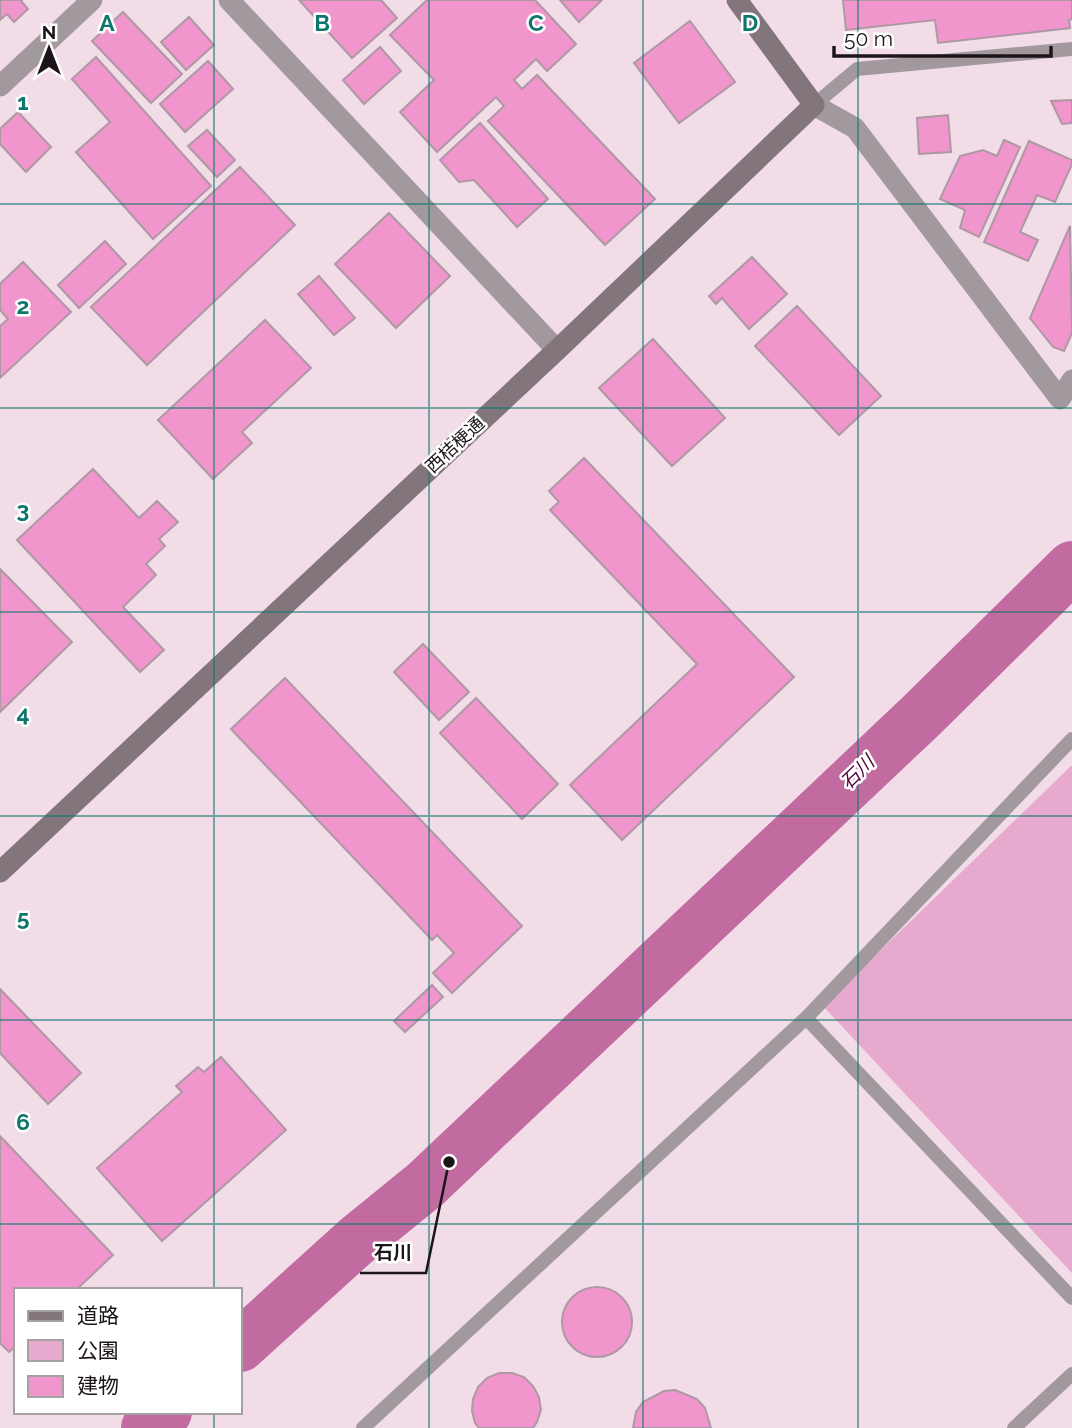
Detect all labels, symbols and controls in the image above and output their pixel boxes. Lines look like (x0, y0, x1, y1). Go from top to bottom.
text: A (99, 9, 115, 36)
text: B (314, 9, 330, 36)
text: C (528, 9, 544, 36)
text: D (742, 9, 758, 36)
north arrow (14, 14, 84, 84)
scale bar (834, 14, 1051, 58)
text: N (42, 21, 56, 43)
text: 50 m (844, 26, 893, 51)
text: 1 (17, 88, 29, 115)
text: 2 (17, 292, 29, 319)
street label: 西桔梗通 (421, 412, 488, 477)
text: 3 (17, 496, 29, 523)
text: 4 (16, 700, 30, 727)
water label: 石川 (836, 750, 880, 793)
text: 5 (17, 904, 30, 931)
text: 6 (16, 1108, 30, 1135)
callout: 石川 (360, 1233, 426, 1273)
text: 石川 (374, 1241, 412, 1263)
legend (14, 1288, 242, 1414)
text: 道路 (77, 1303, 119, 1328)
text: 公園 (77, 1338, 119, 1363)
text: 建物 (77, 1373, 119, 1398)

